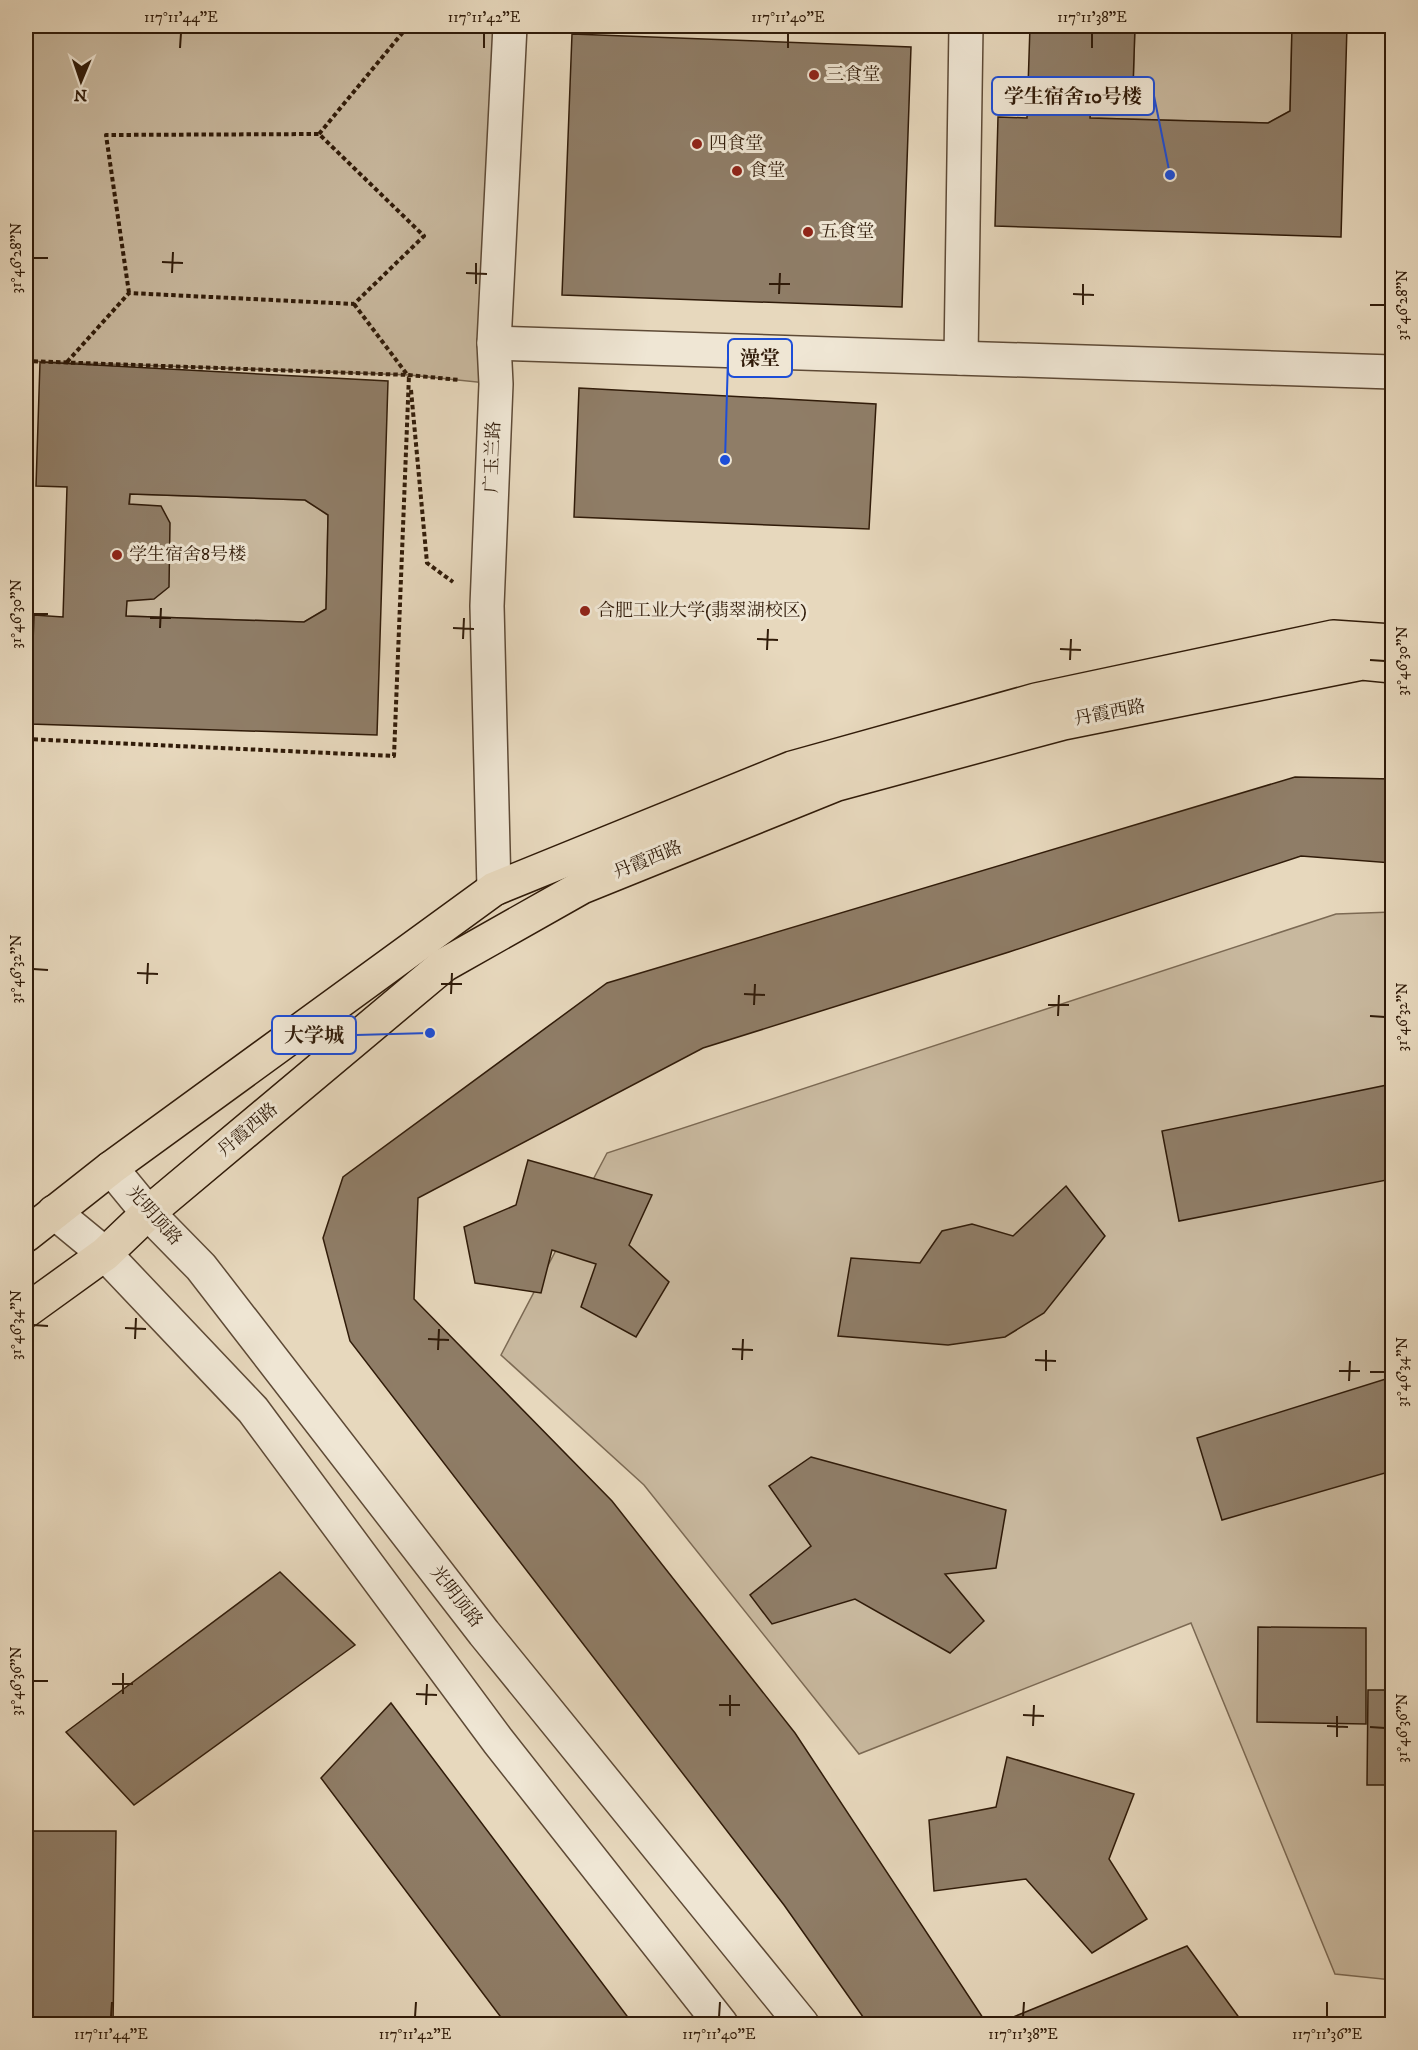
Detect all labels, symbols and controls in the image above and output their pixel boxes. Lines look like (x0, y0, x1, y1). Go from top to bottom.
text: 117°11'44"E (144, 8, 218, 27)
text: 117°11'42"E (448, 8, 521, 27)
text: 117°11'40"E (751, 8, 825, 27)
text: 117°11'38"E (1057, 8, 1127, 27)
north arrow (51, 51, 111, 111)
place label: 三食堂 (826, 64, 880, 86)
marker: 三食堂 (807, 68, 821, 82)
callout: 学生宿舍10号楼 (992, 77, 1154, 115)
text: N (74, 85, 87, 105)
text: 学生宿舍10号楼 (1004, 85, 1142, 110)
place label: 四食堂 (709, 133, 763, 155)
marker: 四食堂 (690, 137, 704, 151)
place label: 食堂 (749, 160, 785, 182)
marker: 食堂 (730, 164, 744, 178)
place label: 五食堂 (820, 221, 874, 243)
text: 31°46'28"N (7, 223, 26, 293)
marker: 五食堂 (801, 225, 815, 239)
text: 31°46'28"N (1393, 270, 1412, 340)
callout: 澡堂 (728, 339, 792, 377)
text: 澡堂 (740, 347, 780, 372)
street label: 广玉兰路 (481, 421, 505, 493)
place label: 学生宿舍8号楼 (129, 544, 246, 566)
marker: 学生宿舍8号楼 (110, 548, 124, 562)
text: 31°46'30"N (7, 579, 26, 649)
place label: 合肥工业大学(翡翠湖校区) (597, 600, 807, 622)
marker: 合肥工业大学(翡翠湖校区) (578, 604, 592, 618)
text: 31°46'30"N (1393, 626, 1412, 696)
street label: 丹霞西路 (1073, 695, 1147, 731)
street label: 丹霞西路 (611, 836, 685, 884)
text: 31°46'32"N (7, 935, 26, 1003)
text: 31°46'32"N (1393, 983, 1412, 1051)
callout: 大学城 (272, 1016, 356, 1054)
text: 大学城 (284, 1024, 344, 1049)
street label: 丹霞西路 (213, 1098, 283, 1162)
street label: 光明顶路 (122, 1182, 186, 1250)
text: 31°46'34"N (7, 1290, 26, 1360)
text: 31°46'34"N (1393, 1337, 1412, 1407)
street label: 光明顶路 (425, 1562, 487, 1632)
text: 31°46'36"N (7, 1646, 26, 1716)
text: 31°46'36"N (1393, 1693, 1412, 1763)
text: 117°11'44"E (74, 2025, 148, 2044)
text: 117°11'42"E (379, 2025, 452, 2044)
text: 117°11'40"E (682, 2025, 756, 2044)
text: 117°11'38"E (988, 2025, 1058, 2044)
text: 117°11'36"E (1292, 2025, 1362, 2044)

